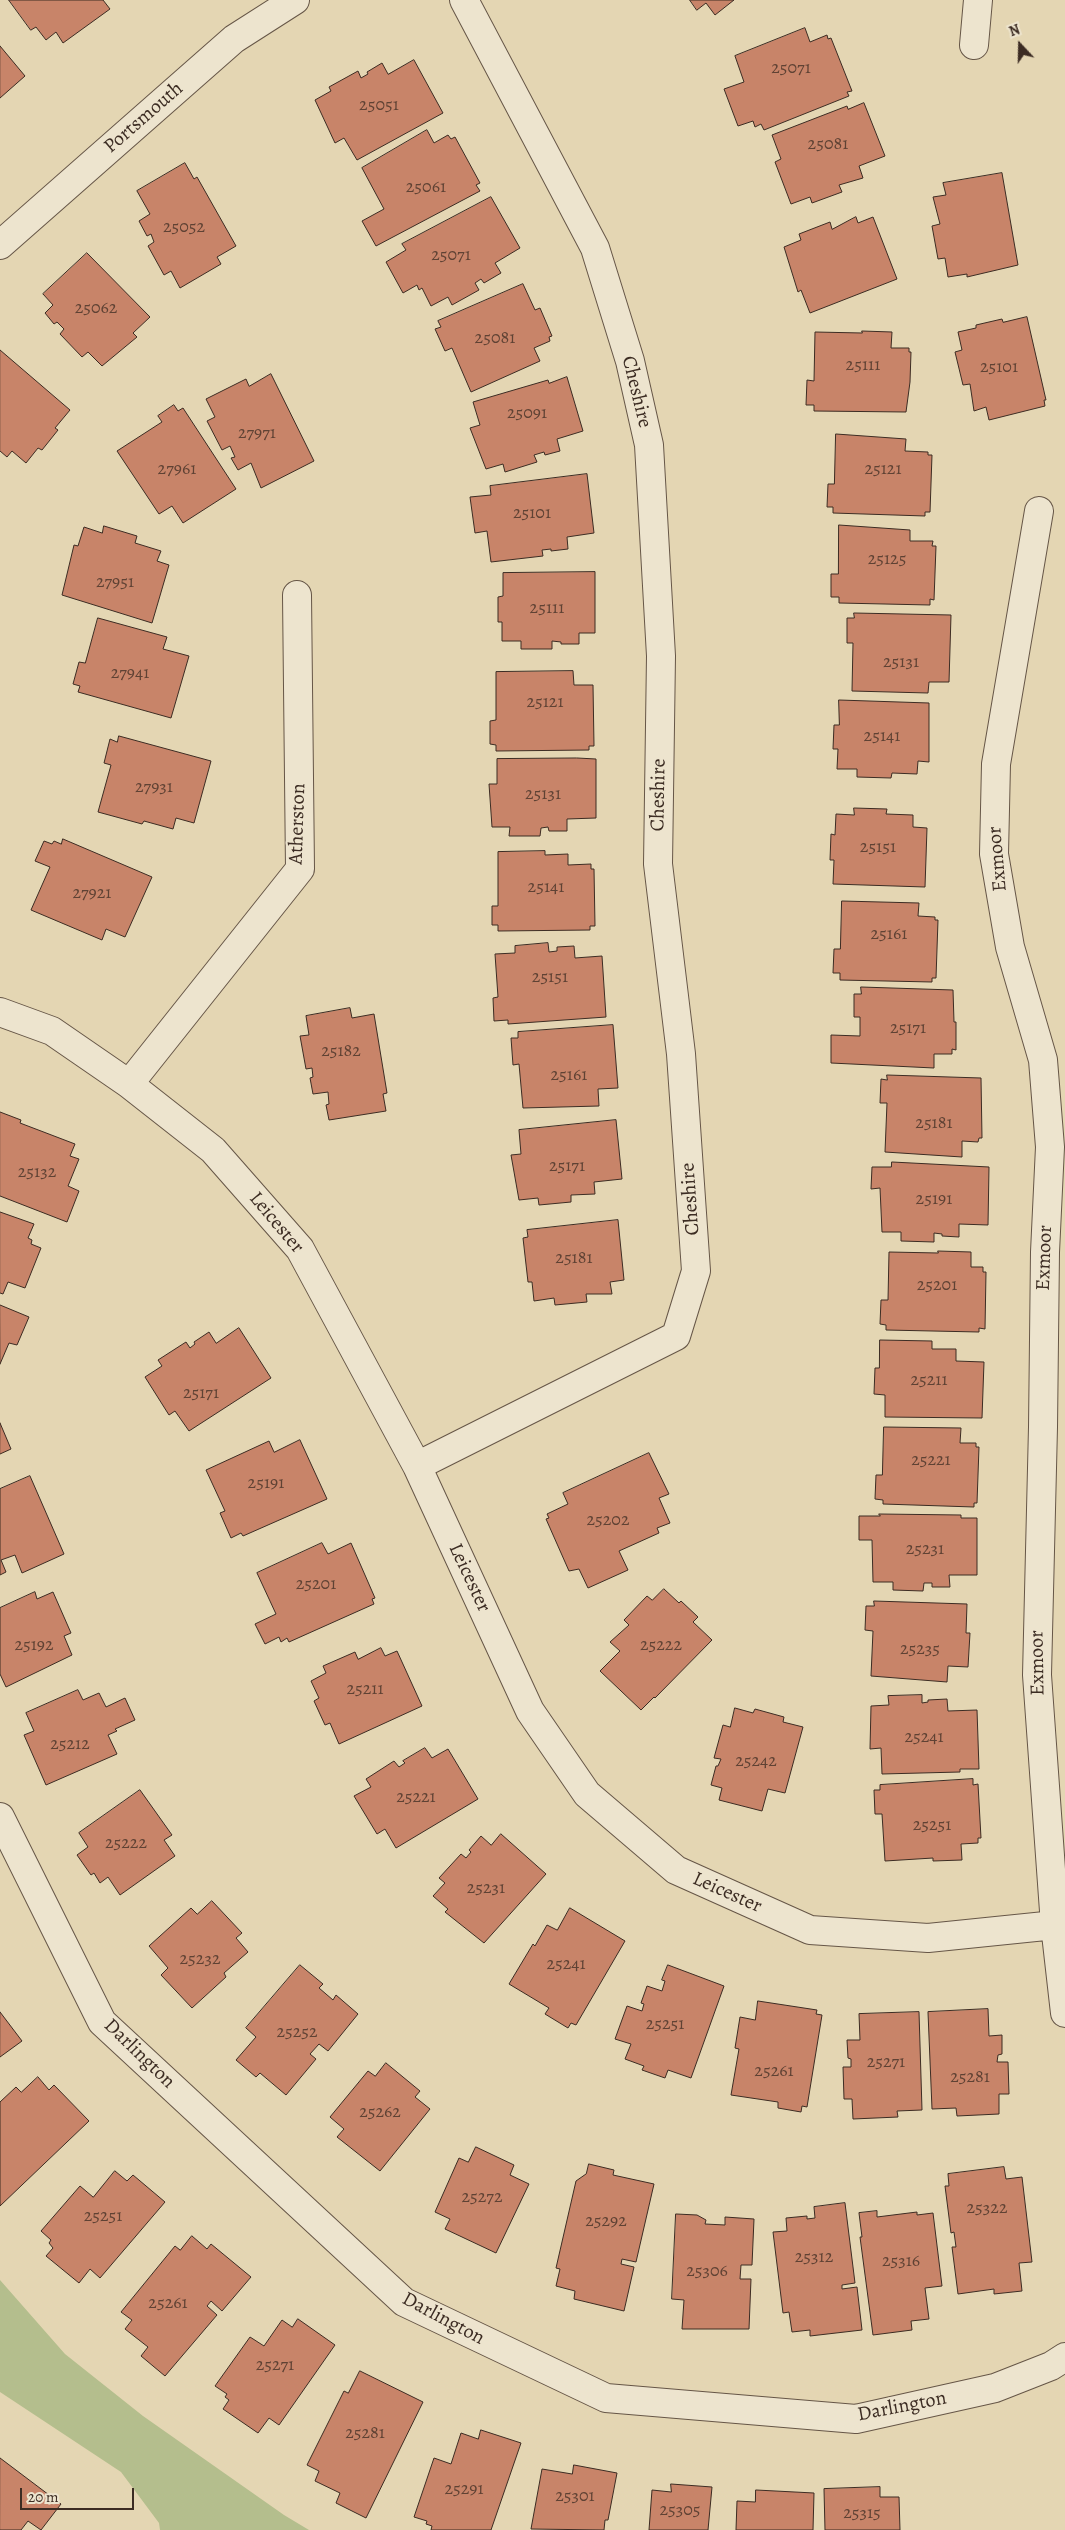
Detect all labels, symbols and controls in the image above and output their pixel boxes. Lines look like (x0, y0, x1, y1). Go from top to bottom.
north arrow (995, 20, 1045, 70)
text: N (1006, 20, 1023, 41)
house number: 25071 (771, 58, 811, 80)
street label: Portsmouth (99, 77, 189, 159)
house number: 25051 (359, 95, 399, 117)
house number: 25081 (808, 134, 848, 156)
house number: 25061 (406, 177, 446, 199)
house number: 25052 (163, 217, 205, 239)
house number: 25071 (431, 245, 471, 267)
house number: 25062 (75, 298, 117, 320)
house number: 25081 (475, 328, 515, 350)
street label: Cheshire (616, 354, 656, 430)
house number: 25111 (846, 355, 880, 377)
house number: 25101 (980, 357, 1018, 379)
house number: 25091 (507, 403, 547, 425)
house number: 27971 (238, 423, 276, 445)
house number: 27961 (158, 459, 196, 481)
house number: 25121 (864, 459, 902, 481)
house number: 25101 (513, 503, 551, 525)
house number: 25125 (868, 549, 906, 571)
house number: 27951 (96, 572, 134, 594)
house number: 25111 (530, 598, 564, 620)
house number: 25131 (883, 652, 919, 674)
house number: 27941 (111, 663, 149, 685)
house number: 25121 (526, 692, 564, 714)
house number: 25141 (864, 726, 900, 748)
street label: Cheshire (646, 758, 672, 832)
house number: 27931 (135, 777, 173, 799)
street label: Atherston (285, 783, 311, 865)
house number: 25131 (525, 784, 561, 806)
street label: Exmoor (983, 825, 1013, 893)
house number: 25151 (860, 837, 896, 859)
house number: 25141 (528, 877, 564, 899)
house number: 27921 (72, 883, 112, 905)
house number: 25161 (871, 924, 907, 946)
house number: 25151 (532, 967, 568, 989)
house number: 25171 (890, 1018, 926, 1040)
house number: 25182 (321, 1041, 361, 1063)
house number: 25161 (551, 1065, 587, 1087)
house number: 25181 (915, 1113, 953, 1135)
house number: 25171 (549, 1156, 585, 1178)
house number: 25132 (18, 1162, 56, 1184)
street label: Cheshire (676, 1162, 706, 1236)
street label: Leicester (243, 1187, 309, 1259)
house number: 25191 (916, 1189, 952, 1211)
street label: Exmoor (1032, 1225, 1058, 1291)
house number: 25181 (555, 1248, 593, 1270)
house number: 25201 (917, 1275, 957, 1297)
house number: 25211 (910, 1370, 948, 1392)
house number: 25171 (183, 1383, 219, 1405)
house number: 25221 (911, 1450, 951, 1472)
house number: 25191 (248, 1473, 284, 1495)
house number: 25202 (587, 1510, 629, 1532)
house number: 25231 (906, 1539, 944, 1561)
street label: Leicester (443, 1540, 495, 1616)
house number: 25201 (296, 1574, 336, 1596)
street label: Exmoor (1025, 1630, 1051, 1696)
house number: 25192 (14, 1635, 54, 1657)
house number: 25222 (640, 1635, 682, 1657)
house number: 25235 (900, 1639, 940, 1661)
house number: 25211 (346, 1679, 384, 1701)
house number: 25241 (904, 1727, 944, 1749)
house number: 25212 (50, 1734, 90, 1756)
house number: 25242 (735, 1751, 777, 1773)
house number: 25221 (396, 1787, 436, 1809)
house number: 25251 (913, 1815, 951, 1837)
house number: 25222 (105, 1833, 147, 1855)
street label: Leicester (689, 1867, 765, 1919)
house number: 25231 (467, 1878, 505, 1900)
house number: 25232 (180, 1949, 220, 1971)
house number: 25241 (546, 1954, 586, 1976)
street label: Darlington (98, 2014, 180, 2094)
house number: 25251 (646, 2014, 684, 2036)
house number: 25252 (276, 2022, 318, 2044)
house number: 25271 (867, 2052, 905, 2074)
house number: 25261 (754, 2061, 794, 2083)
house number: 25281 (950, 2067, 990, 2089)
house number: 25262 (359, 2102, 401, 2124)
house number: 25272 (462, 2187, 502, 2209)
house number: 25322 (967, 2198, 1007, 2220)
house number: 25251 (84, 2206, 122, 2228)
house number: 25292 (585, 2211, 627, 2233)
house number: 25312 (795, 2247, 833, 2269)
house number: 25316 (882, 2251, 920, 2273)
house number: 25306 (686, 2261, 728, 2283)
street label: Darlington (398, 2287, 488, 2351)
house number: 25261 (148, 2293, 188, 2315)
house number: 25271 (256, 2355, 294, 2377)
street label: Darlington (856, 2387, 948, 2427)
house number: 25281 (345, 2423, 385, 2445)
scale bar (22, 2478, 136, 2510)
house number: 25291 (444, 2479, 484, 2501)
house number: 25301 (555, 2486, 595, 2508)
text: 20 m (28, 2487, 59, 2507)
house number: 25305 (659, 2500, 701, 2522)
house number: 25315 (843, 2503, 881, 2525)

